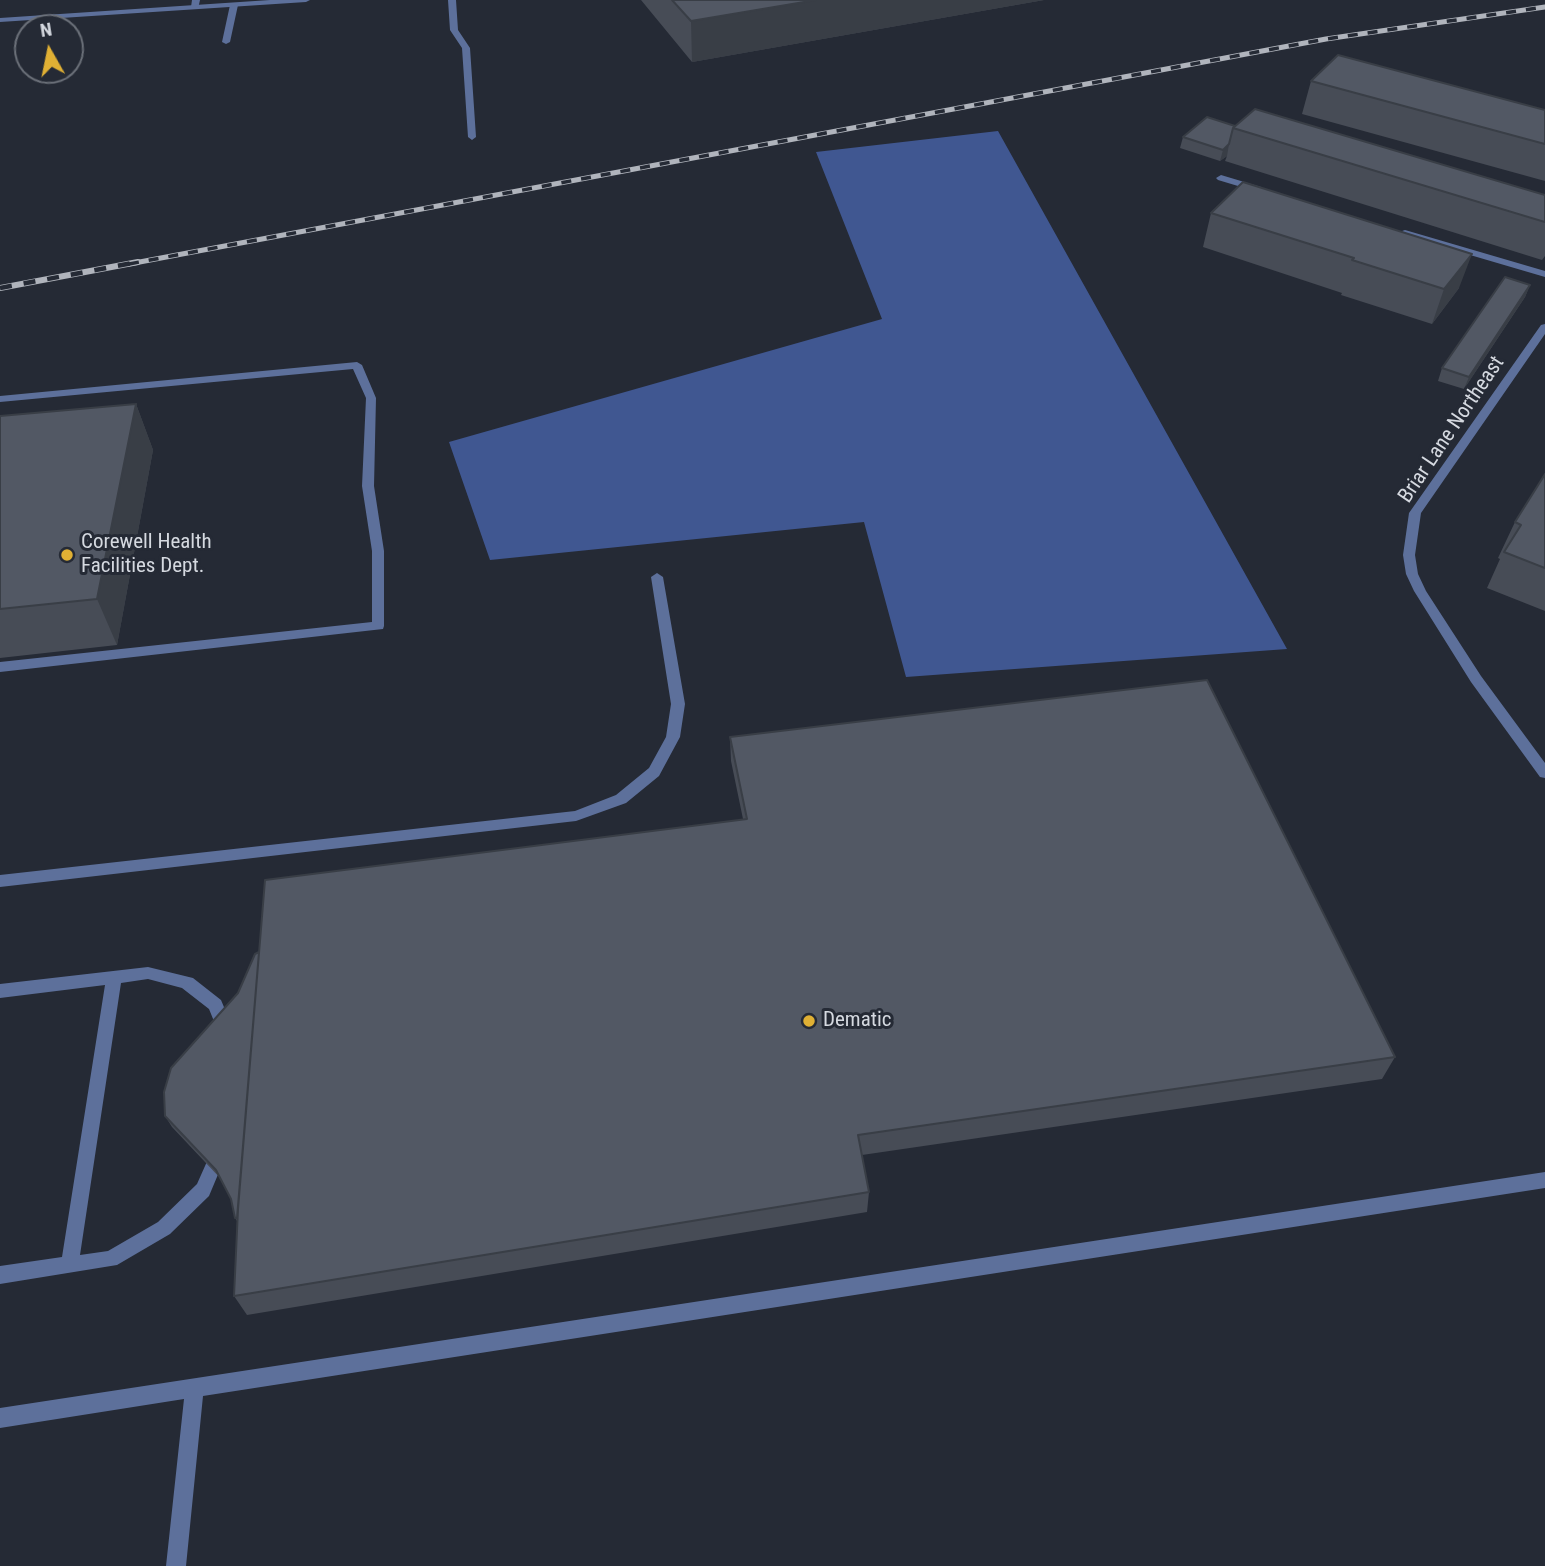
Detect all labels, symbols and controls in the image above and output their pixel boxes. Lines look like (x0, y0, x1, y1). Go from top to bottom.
north arrow (14, 14, 84, 84)
text: N (38, 17, 53, 42)
street label: Briar Lane Northeast (1394, 352, 1510, 508)
place label: Corewell Health Facilities Dept. (81, 530, 212, 580)
marker: Corewell Health Facilities Dept. (59, 547, 75, 563)
place label: Dematic (823, 1008, 891, 1034)
marker: Dematic (801, 1013, 817, 1029)

